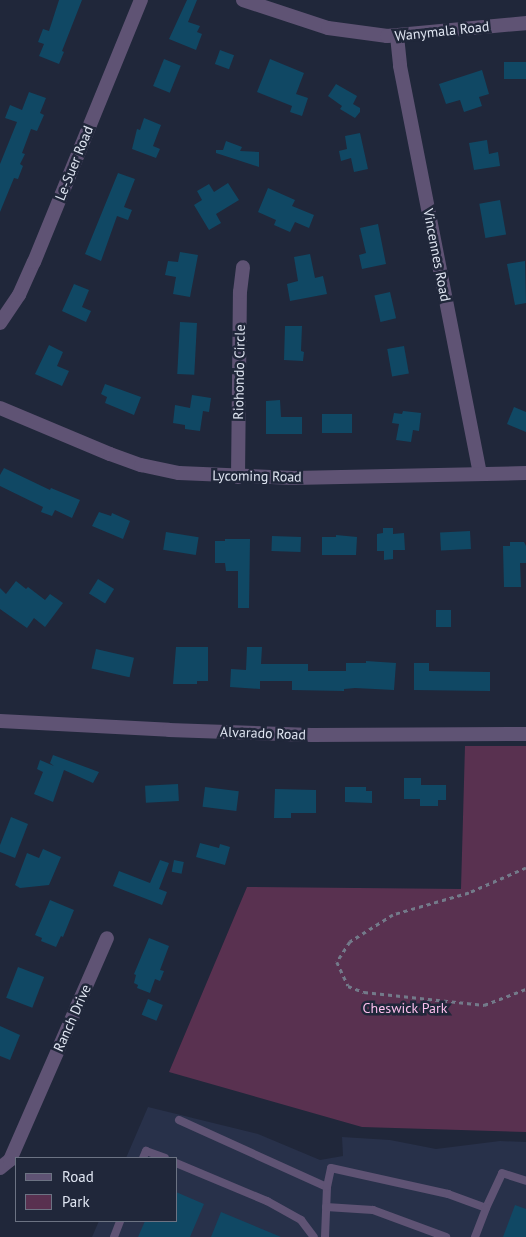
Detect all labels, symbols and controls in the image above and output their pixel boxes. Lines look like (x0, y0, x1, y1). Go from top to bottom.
street label: Wanymala Road (394, 18, 490, 44)
street label: Le-Suer Road (51, 123, 97, 203)
street label: Vincennes Road (420, 207, 454, 303)
street label: Riohondo Circle (230, 324, 248, 420)
street label: Lycoming Road (212, 467, 302, 485)
street label: Alvarado Road (220, 723, 306, 743)
street label: Ranch Drive (50, 982, 94, 1054)
park label: Cheswick Park (362, 1000, 448, 1016)
legend (15, 1157, 178, 1222)
text: Road (62, 1167, 94, 1186)
text: Park (62, 1192, 90, 1211)

